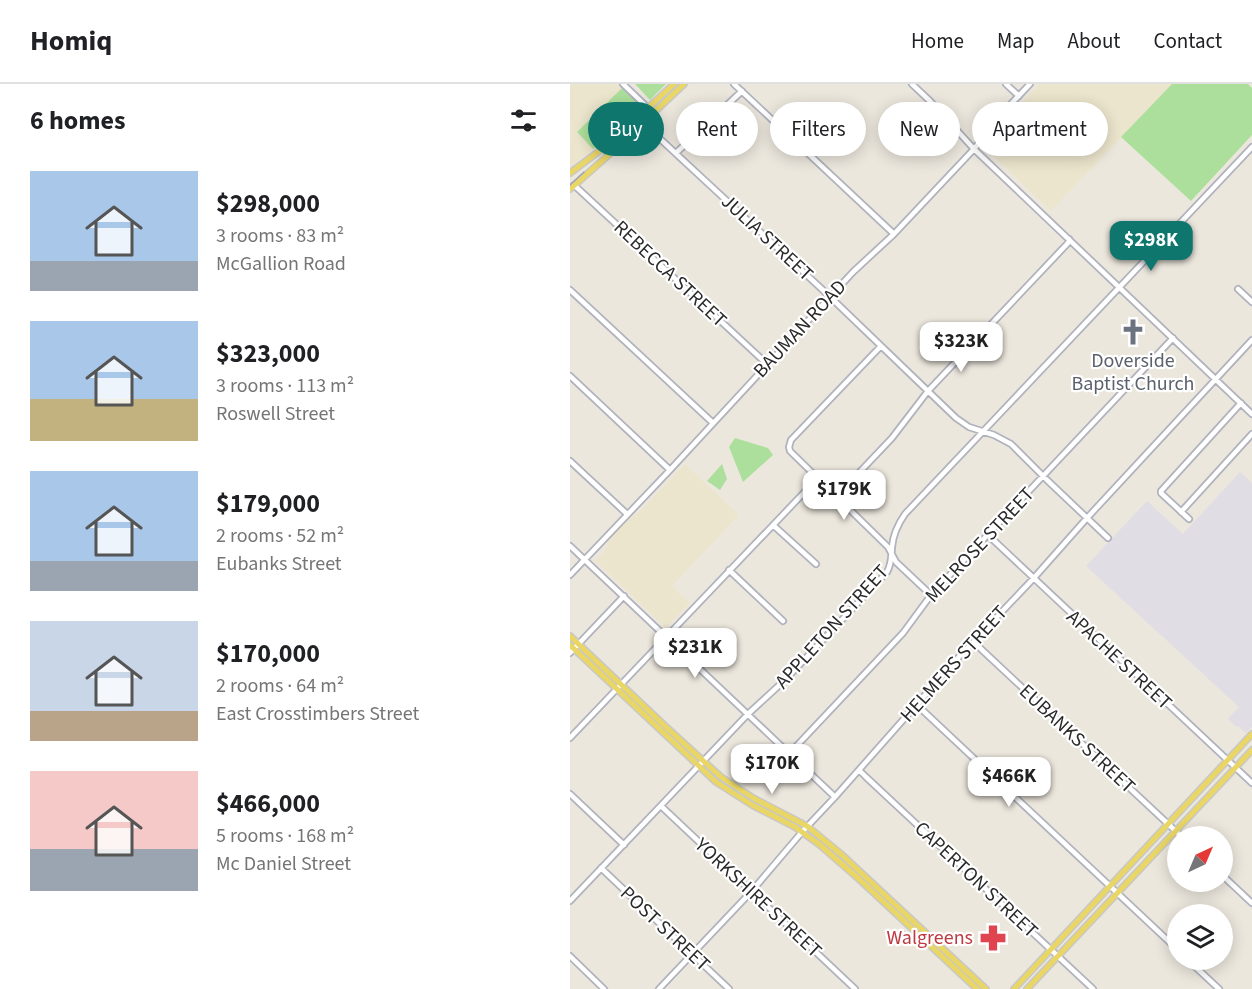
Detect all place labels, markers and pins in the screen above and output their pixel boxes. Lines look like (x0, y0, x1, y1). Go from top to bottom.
pin: $298K (1109, 221, 1193, 272)
church icon: Doverside Baptist Church (1118, 317, 1148, 347)
pin: $323K (919, 322, 1003, 373)
place label: Doverside Baptist Church (1072, 347, 1194, 398)
pin: $179K (802, 470, 886, 521)
pin: $231K (653, 628, 737, 679)
pin: $170K (730, 744, 814, 795)
pin: $466K (967, 757, 1051, 808)
pharmacy icon: Walgreens (978, 923, 1008, 953)
place label: Walgreens (886, 924, 973, 952)

